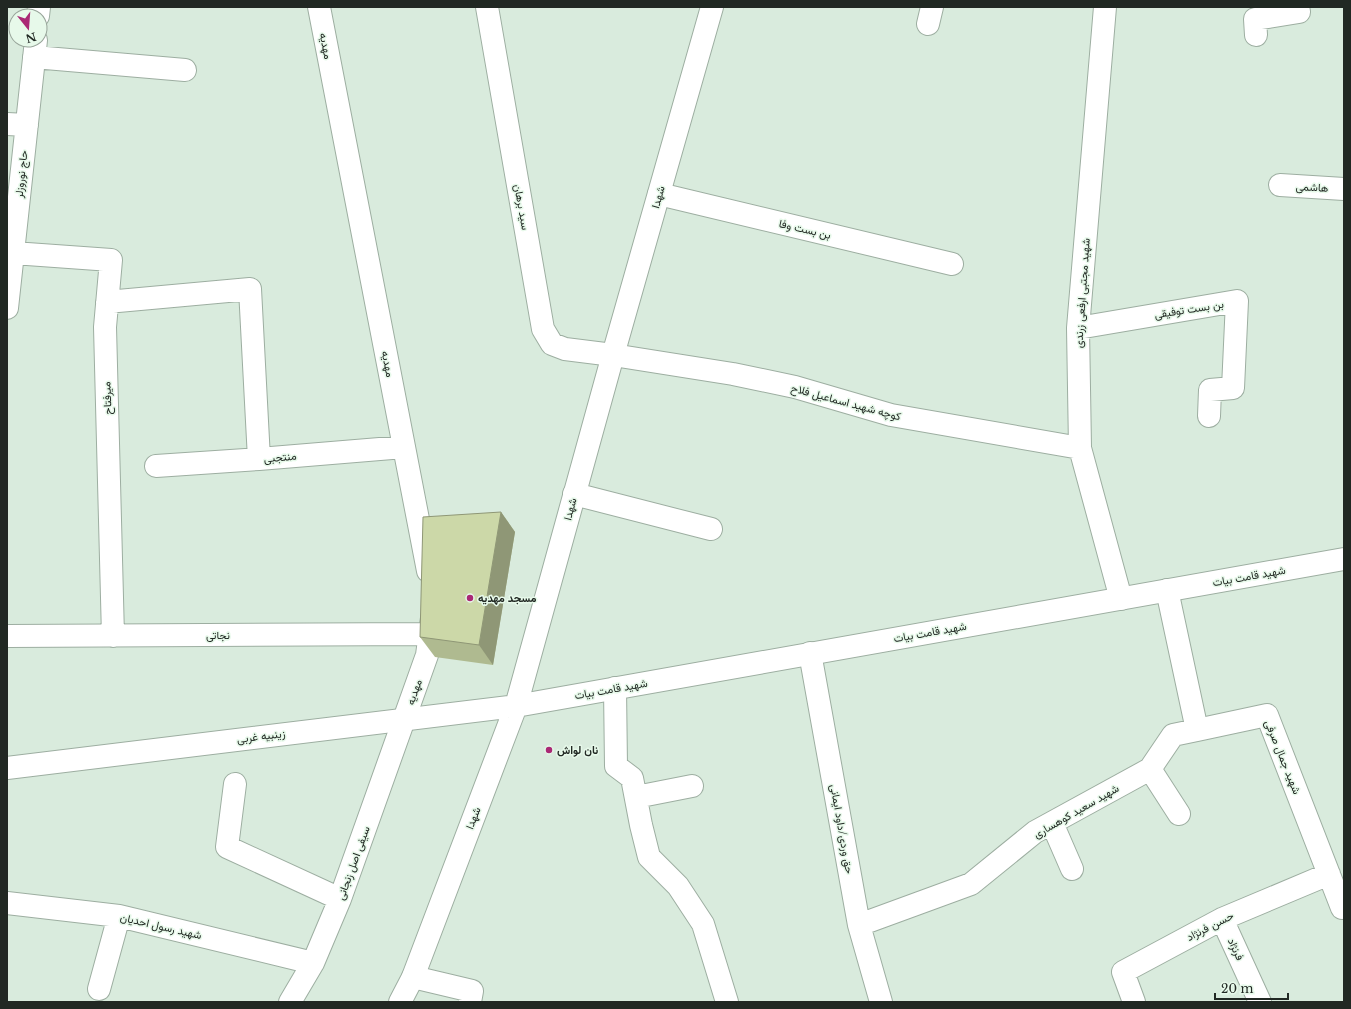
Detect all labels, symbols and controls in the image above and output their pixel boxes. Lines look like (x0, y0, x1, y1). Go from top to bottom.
north arrow (8, 8, 48, 48)
text: N (23, 29, 38, 46)
street label: مهدیه (317, 32, 335, 60)
street label: حاج نوروزلر (11, 150, 31, 200)
street label: هاشمی (1295, 179, 1329, 195)
street label: سید برهان (511, 183, 533, 231)
street label: شهدا (648, 184, 668, 210)
street label: بن بست وفا (778, 216, 832, 242)
street label: شهید مجتبی ارفعی زرندی (1071, 237, 1093, 348)
street label: بن بست توفیقی (1153, 297, 1225, 321)
street label: مهدیه (379, 350, 397, 378)
street label: میرفتاح (99, 381, 116, 415)
street label: کوچه شهید اسماعیل فلاح (789, 381, 903, 424)
street label: منتجبی (263, 449, 297, 465)
street label: شهدا (560, 496, 580, 522)
street label: شهید قامت بیات (1211, 563, 1287, 589)
place label: مسجد مهدیه (478, 591, 536, 605)
marker: مسجد مهدیه (465, 593, 475, 603)
street label: شهید قامت بیات (892, 619, 968, 645)
street label: نجاتی (206, 628, 230, 642)
street label: شهید قامت بیات (573, 676, 649, 702)
street label: مهدیه (403, 677, 425, 707)
street label: شهید جمال صرفی (1262, 718, 1304, 796)
street label: زینبیه غربی (236, 726, 286, 746)
place label: نان لواش (557, 743, 598, 757)
marker: نان لواش (544, 745, 554, 755)
street label: شهید سعید کوهساری (1031, 781, 1121, 841)
street label: حق وردی/داود ایمانی (827, 783, 857, 875)
street label: شهدا (462, 805, 484, 831)
street label: سیفی اصل زنجانی (333, 824, 373, 902)
street label: حسن فرنژاد (1184, 908, 1236, 944)
street label: شهید رسول احدیان (119, 910, 203, 942)
street label: فرنژاد (1225, 935, 1247, 963)
scale bar (1215, 975, 1288, 1001)
text: 20 m (1221, 981, 1253, 996)

